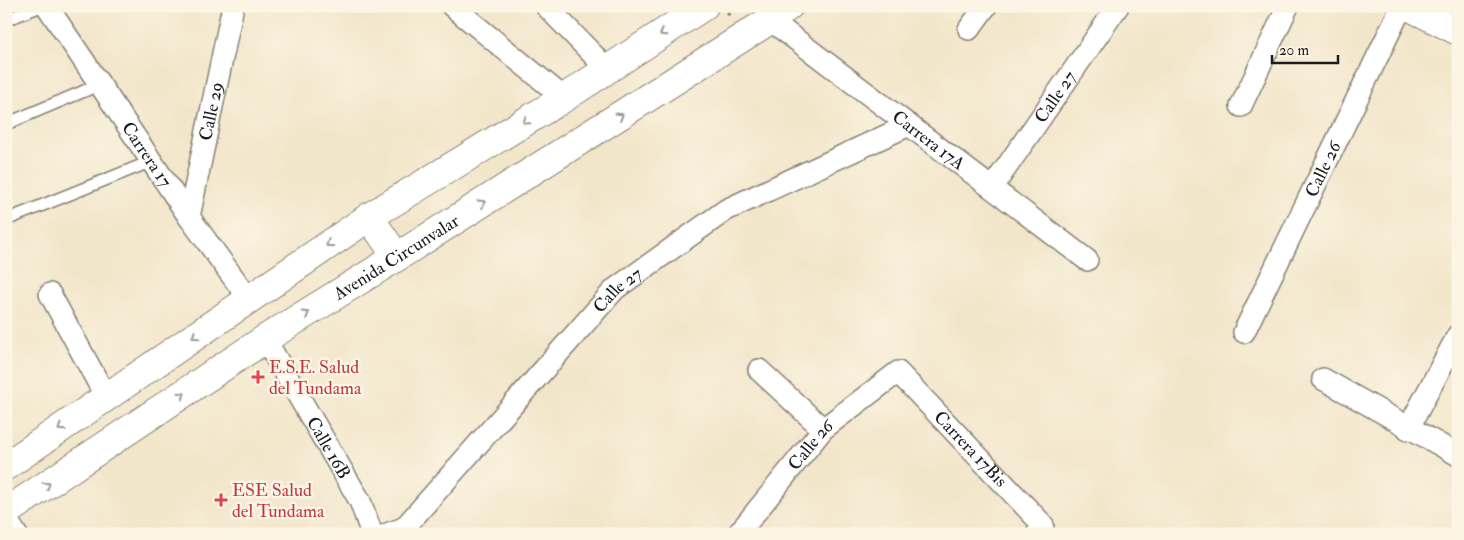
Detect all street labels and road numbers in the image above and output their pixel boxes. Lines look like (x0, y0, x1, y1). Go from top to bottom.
street label: Calle 27 (1030, 66, 1082, 128)
street label: Calle 29 (194, 80, 229, 143)
street label: Carrera 17A (887, 106, 970, 176)
street label: Carrera 17 (116, 118, 177, 192)
street label: Calle 26 (1300, 137, 1347, 201)
street label: Avenida Circunvalar (328, 209, 464, 306)
street label: Calle 27 (588, 262, 647, 318)
street label: Carrera 17Bis (929, 406, 1012, 492)
street label: Calle 16B (301, 413, 355, 483)
street label: Calle 26 (783, 414, 839, 475)

